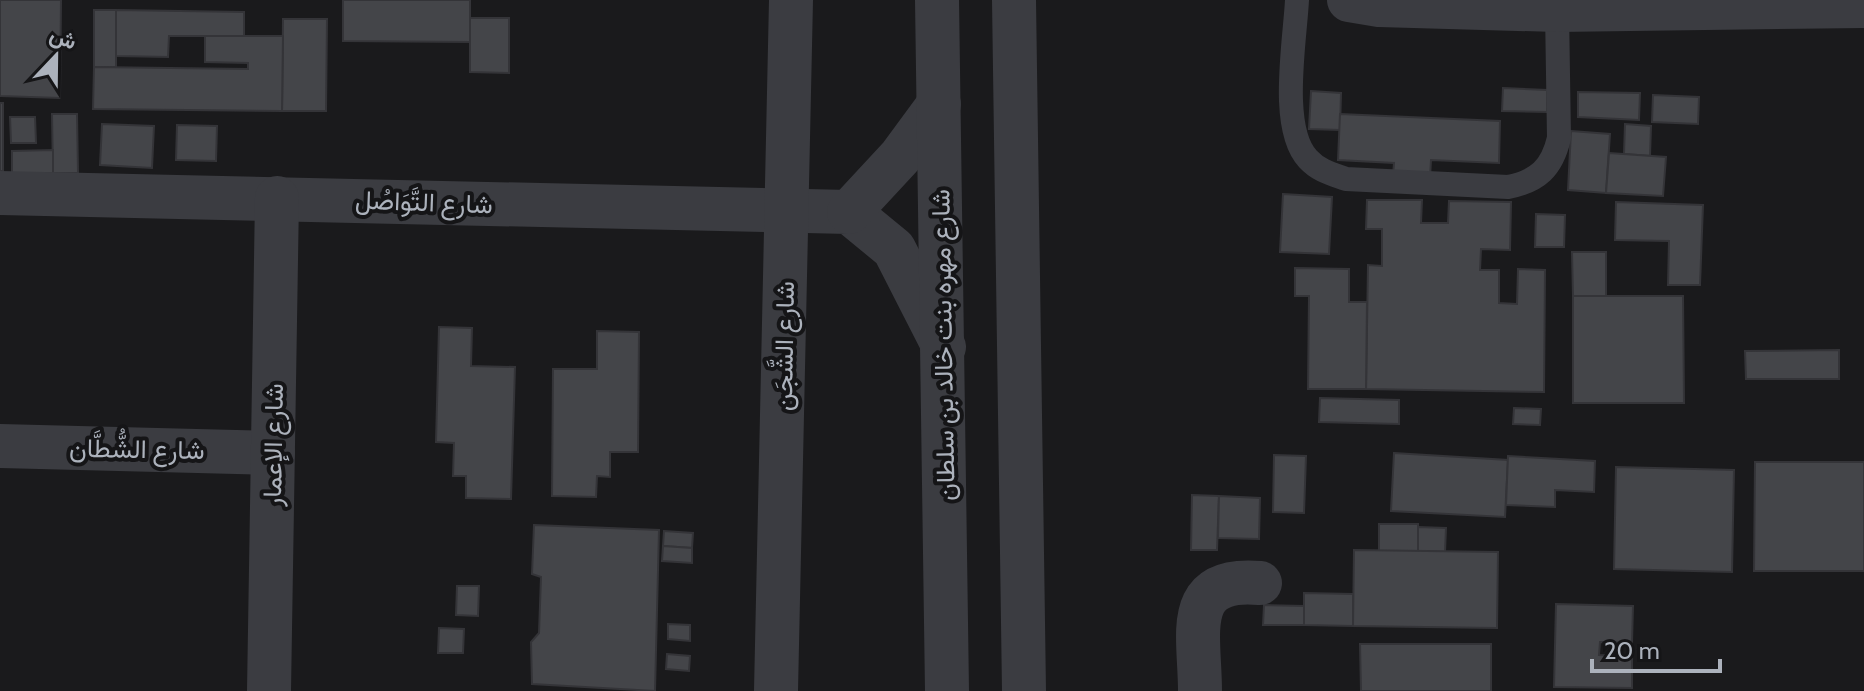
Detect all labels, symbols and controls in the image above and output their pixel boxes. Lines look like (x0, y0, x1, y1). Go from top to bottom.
north arrow (16, 16, 96, 96)
text: ش (46, 20, 81, 55)
street label: شارع التَّوَاصُل (355, 183, 493, 222)
street label: شارع مهره بنت خالد بن سلطان (924, 189, 964, 501)
street label: شارع الشَّجَن (764, 281, 803, 411)
street label: شارع الإعمار (256, 383, 292, 508)
street label: شارع الشُّطَّان (69, 427, 205, 468)
scale bar (1592, 623, 1720, 673)
text: 20 m (1604, 636, 1660, 665)

